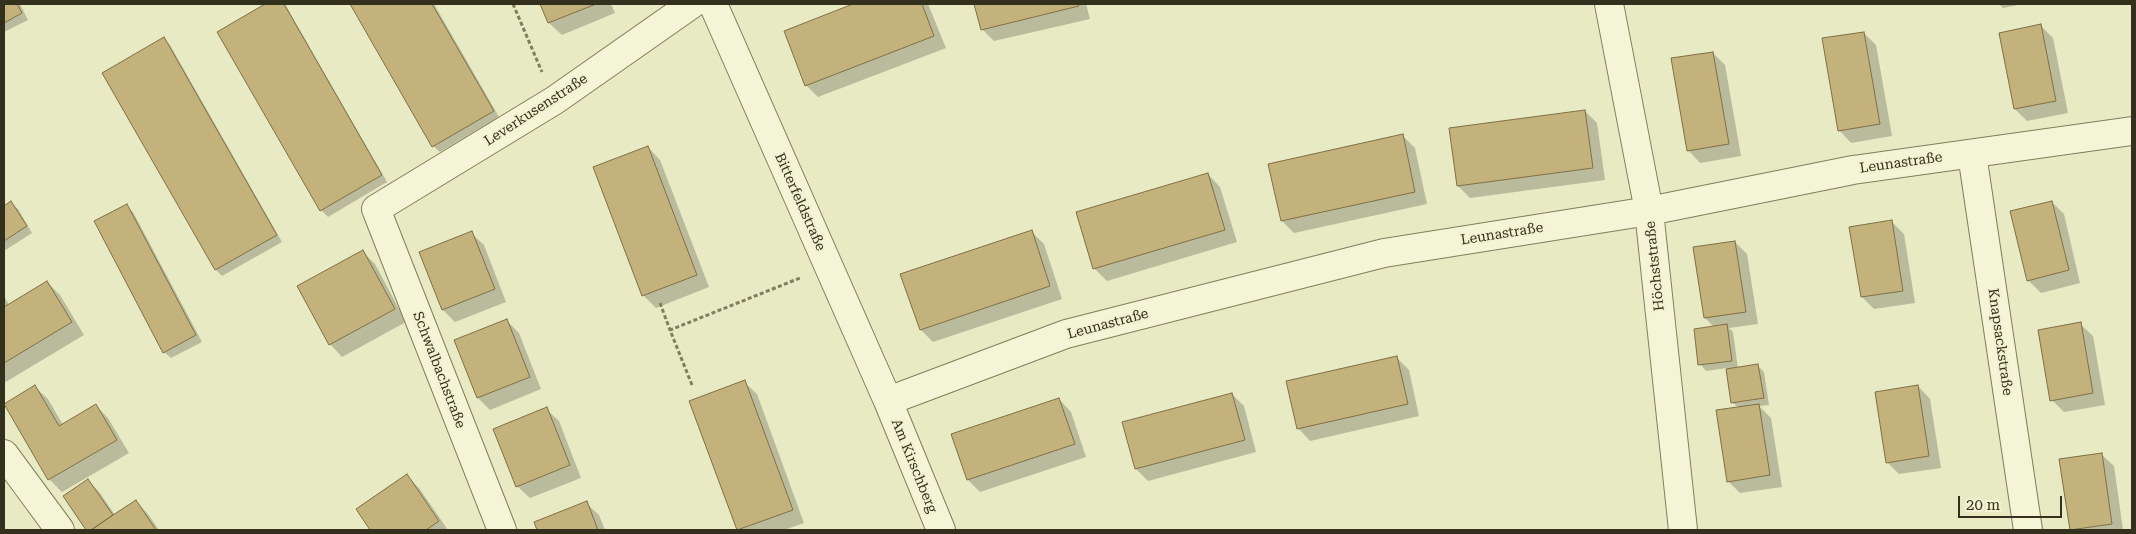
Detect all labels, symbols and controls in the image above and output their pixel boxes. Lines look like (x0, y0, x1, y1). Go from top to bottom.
street label: Leverkusenstraße (481, 70, 591, 150)
street label: Leunastraße (1859, 149, 1943, 177)
street label: Bitterfeldstraße (771, 150, 829, 254)
street label: Leunastraße (1460, 219, 1544, 249)
street label: Höchststraße (1642, 220, 1668, 312)
street label: Knapsackstraße (1984, 287, 2016, 397)
street label: Leunastraße (1066, 305, 1150, 343)
street label: Schwalbachstraße (409, 309, 469, 431)
street label: Am Kirschberg (887, 417, 941, 515)
scale bar (1961, 486, 2065, 518)
text: 20 m (1966, 496, 2000, 514)

